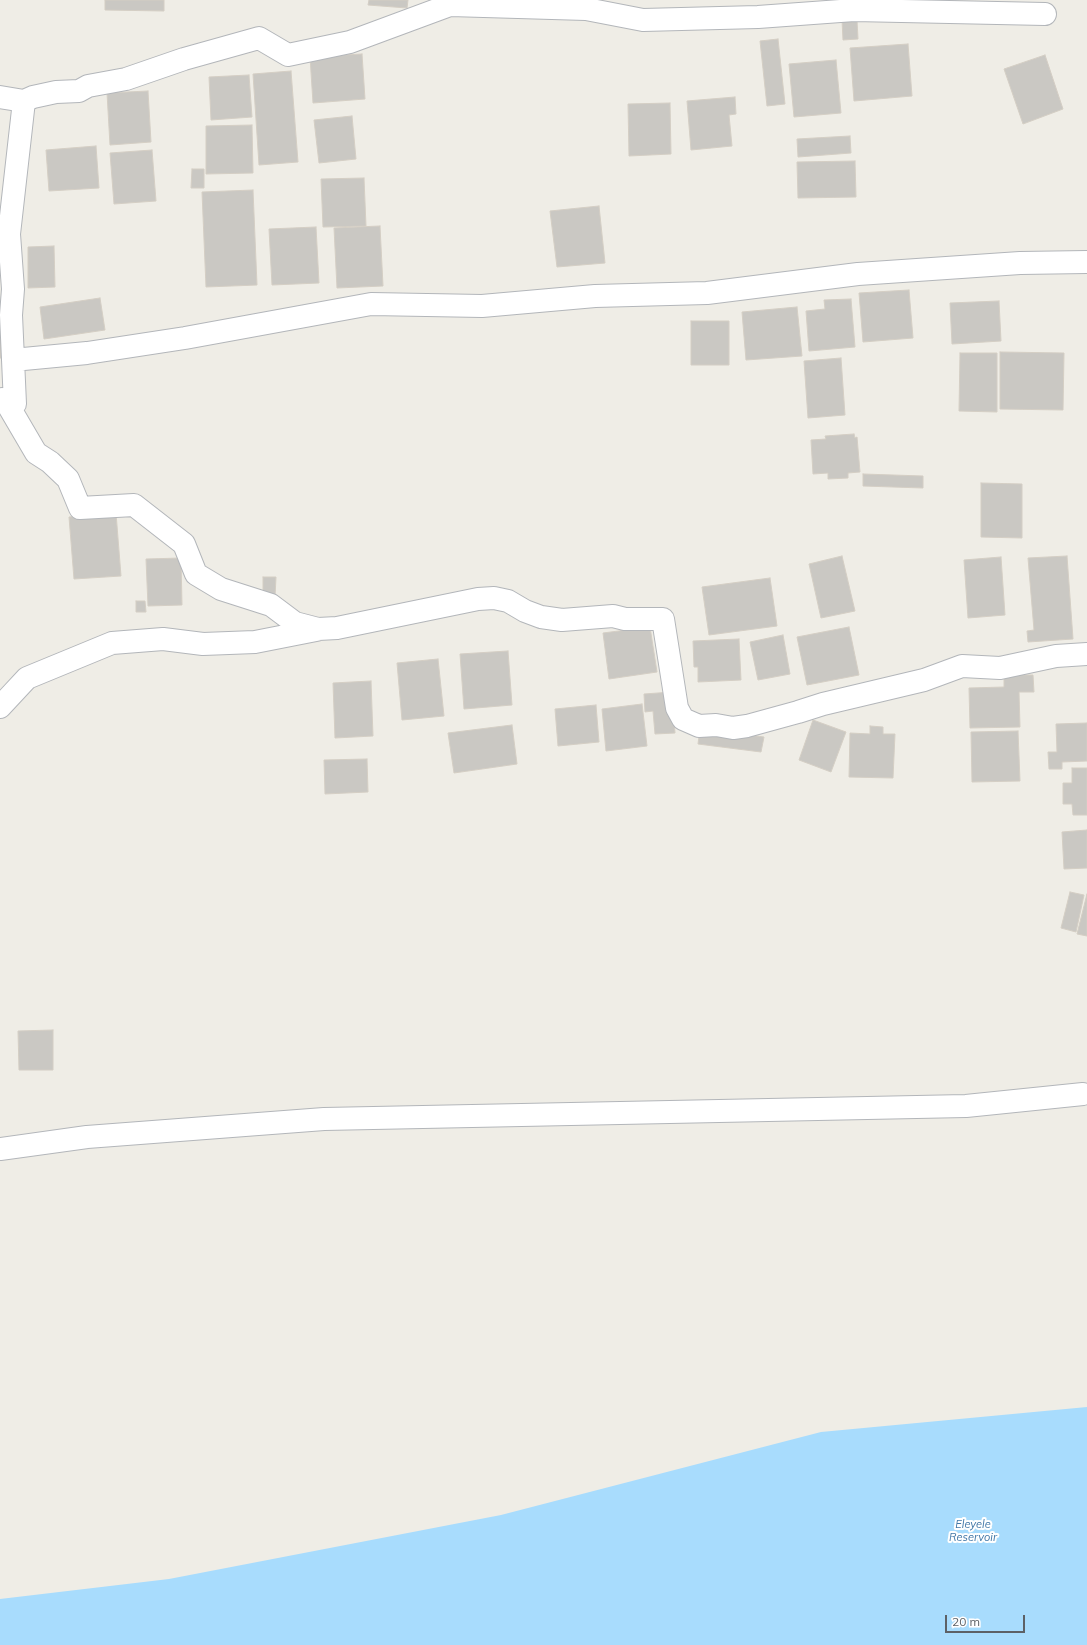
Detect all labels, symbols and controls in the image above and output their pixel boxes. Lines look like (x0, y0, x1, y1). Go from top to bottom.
water label: Eleyele Reservoir (949, 1518, 997, 1544)
scale bar (947, 1607, 1027, 1633)
text: 20 m (952, 1614, 980, 1629)

